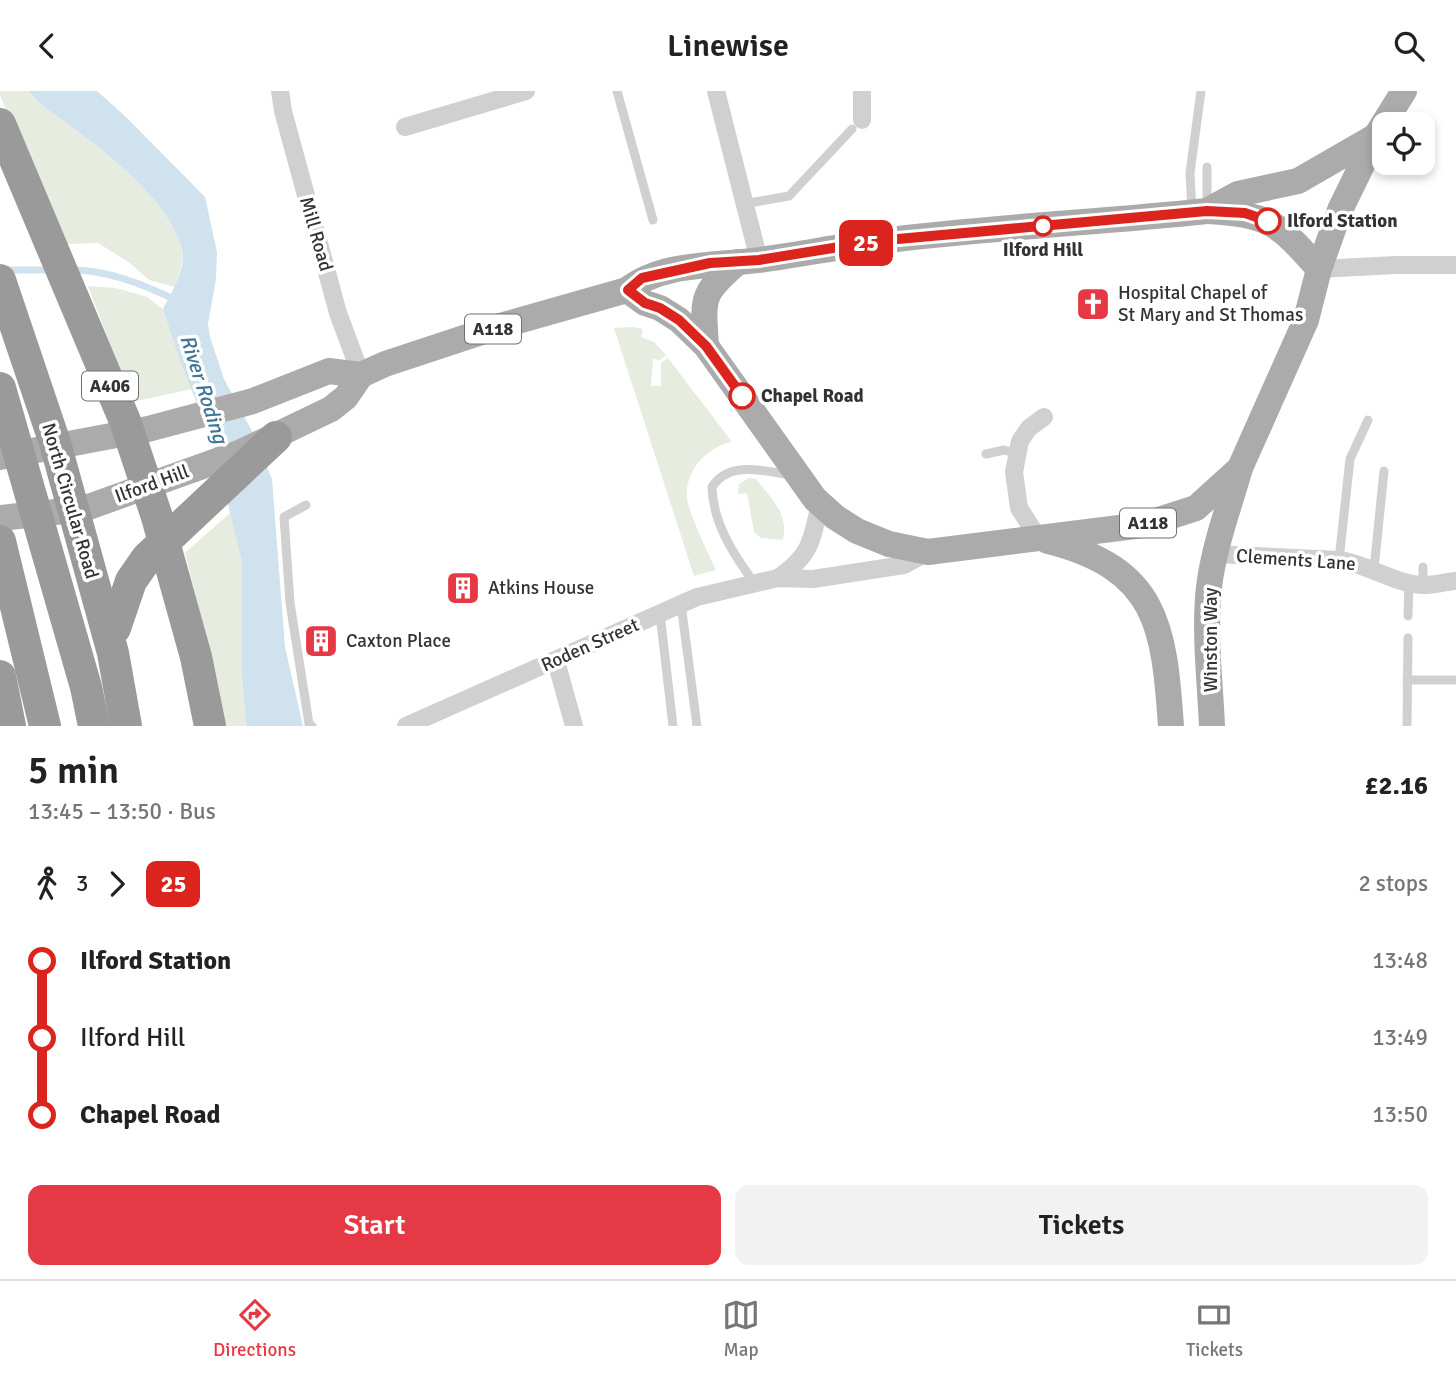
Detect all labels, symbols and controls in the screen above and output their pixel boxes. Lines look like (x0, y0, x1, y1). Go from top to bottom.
text: Linewise (667, 26, 789, 65)
icon: back (28, 27, 66, 65)
icon: search (1390, 27, 1428, 65)
map controls (1372, 112, 1435, 175)
button: locate (1372, 112, 1435, 175)
street label: Mill Road (294, 194, 338, 274)
marker: Ilford Station (1255, 208, 1281, 234)
place label: Ilford Station (1287, 209, 1398, 233)
marker: Ilford Hill (1033, 216, 1053, 236)
line badge: 25 (834, 220, 898, 266)
text: 25 (853, 228, 879, 258)
place label: Ilford Hill (1003, 238, 1083, 262)
place label: Hospital Chapel of St Mary and St Thomas (1118, 281, 1303, 327)
church icon: Hospital Chapel of St Mary and St Thomas (1074, 285, 1112, 323)
road number: A118 (465, 315, 521, 343)
water label: River Roding (174, 331, 234, 448)
road number: A406 (82, 372, 138, 401)
marker: Chapel Road (729, 383, 755, 409)
place label: Chapel Road (761, 384, 864, 408)
street label: North Circular Road (36, 420, 104, 582)
street label: Ilford Hill (112, 460, 192, 508)
road number: A118 (1120, 509, 1176, 537)
street label: Clements Lane (1235, 544, 1357, 576)
building icon: Atkins House (444, 569, 482, 607)
place label: Atkins House (488, 576, 594, 600)
street label: Winston Way (1199, 588, 1223, 692)
street label: Roden Street (537, 613, 643, 677)
building icon: Caxton Place (302, 622, 340, 660)
place label: Caxton Place (346, 629, 451, 653)
text: 5 min (28, 747, 119, 794)
text: £2.16 (1364, 770, 1428, 802)
text: 13:45 – 13:50 · Bus (28, 797, 216, 826)
icon: walk (28, 865, 66, 903)
icon: forward (98, 865, 136, 903)
text: 3 (76, 869, 88, 898)
text: 25 (160, 869, 186, 899)
text: 2 stops (1358, 869, 1428, 898)
text: Ilford Station (80, 945, 231, 977)
text: 13:48 (1372, 946, 1428, 975)
text: Ilford Hill (80, 1022, 185, 1054)
text: 13:49 (1372, 1023, 1428, 1052)
text: Chapel Road (80, 1099, 220, 1131)
text: 13:50 (1372, 1100, 1428, 1129)
button: Start (28, 1185, 721, 1265)
button: Tickets (735, 1185, 1428, 1265)
tab: Directions (213, 1296, 296, 1362)
tab: Map (722, 1296, 760, 1362)
tab: Tickets (1186, 1296, 1243, 1362)

